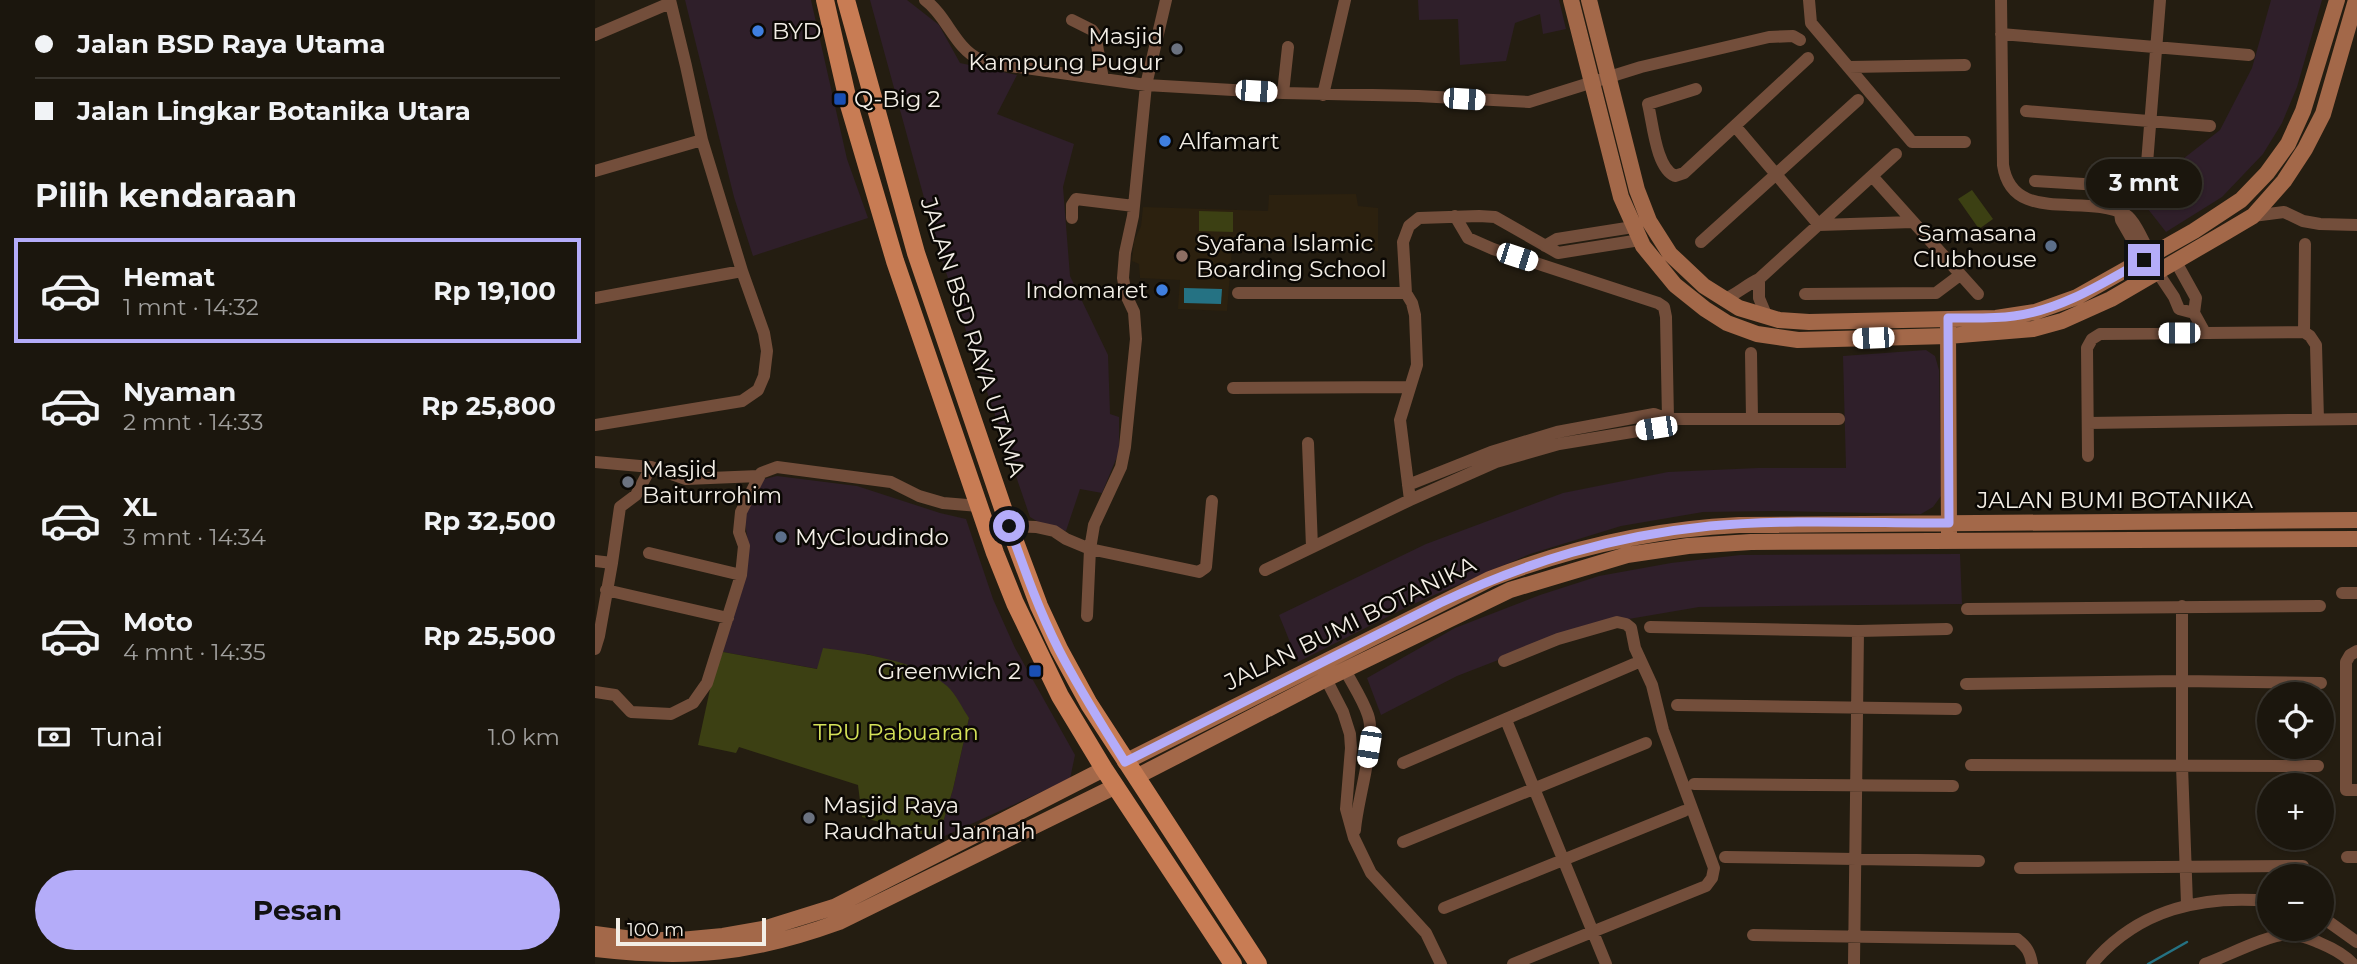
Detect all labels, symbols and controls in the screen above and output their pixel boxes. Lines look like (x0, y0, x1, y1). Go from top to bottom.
place label: BYD (772, 17, 822, 45)
place label: Masjid Kampung Pugur (968, 22, 1163, 76)
marker: BYD (750, 23, 766, 39)
text: Jalan BSD Raya Utama (77, 28, 385, 60)
marker: Masjid Kampung Pugur (1169, 41, 1185, 57)
car (1235, 79, 1278, 103)
place label: Q-Big 2 (854, 85, 941, 113)
car (1443, 87, 1486, 111)
marker: Q-Big 2 (832, 91, 848, 107)
text: Jalan Lingkar Botanika Utara (77, 95, 471, 127)
place label: Alfamart (1179, 127, 1280, 155)
marker: Alfamart (1157, 133, 1173, 149)
callout: 3 mnt (2086, 159, 2202, 208)
text: 3 mnt (2109, 169, 2179, 197)
text: Pilih kendaraan (35, 176, 297, 215)
street label: JALAN BSD RAYA UTAMA (914, 193, 1032, 481)
place label: Samasana Clubhouse (1913, 219, 2037, 273)
place label: Syafana Islamic Boarding School (1196, 229, 1387, 283)
marker: Samasana Clubhouse (2043, 238, 2059, 254)
car (1494, 241, 1541, 273)
route end (2128, 244, 2160, 276)
marker: Syafana Islamic Boarding School (1174, 248, 1190, 264)
icon: car (39, 259, 102, 322)
text: Hemat (123, 261, 215, 293)
text: Rp 19,100 (433, 275, 556, 307)
place label: Indomaret (1025, 276, 1148, 304)
marker: Indomaret (1154, 282, 1170, 298)
text: 1 mnt · 14:32 (123, 293, 259, 321)
car (2159, 323, 2201, 344)
car (1852, 327, 1895, 349)
icon: car (39, 374, 102, 437)
text: Nyaman (123, 376, 236, 408)
text: Rp 25,800 (421, 390, 556, 422)
text: 2 mnt · 14:33 (123, 408, 264, 436)
car (1634, 414, 1679, 442)
place label: Masjid Baiturrohim (642, 455, 782, 509)
marker: Masjid Baiturrohim (620, 474, 636, 490)
street label: JALAN BUMI BOTANIKA (1976, 486, 2254, 514)
icon: car (39, 489, 102, 552)
text: XL (123, 491, 157, 523)
text: Rp 32,500 (423, 505, 556, 537)
route start (993, 510, 1025, 542)
text: 3 mnt · 14:34 (123, 523, 266, 551)
place label: MyCloudindo (795, 523, 949, 551)
marker: MyCloudindo (773, 529, 789, 545)
street label: JALAN BUMI BOTANIKA (1219, 550, 1481, 697)
icon: car (39, 604, 102, 667)
text: Moto (123, 606, 193, 638)
text: Rp 25,500 (423, 620, 556, 652)
text: 4 mnt · 14:35 (123, 638, 266, 666)
place label: Greenwich 2 (877, 657, 1021, 685)
marker: Greenwich 2 (1027, 663, 1043, 679)
map controls (2257, 682, 2334, 941)
button: locate (2257, 682, 2334, 759)
icon: cash (35, 718, 73, 756)
park label: TPU Pabuaran (813, 718, 979, 746)
text: Tunai (91, 721, 163, 753)
text: 1.0 km (488, 723, 560, 751)
car (1356, 725, 1383, 769)
button: + (2257, 773, 2334, 850)
place label: Masjid Raya Raudhatul Jannah (823, 791, 1036, 845)
marker: Masjid Raya Raudhatul Jannah (801, 810, 817, 826)
button: − (2257, 864, 2334, 941)
button: Pesan (35, 870, 560, 950)
scale bar (616, 915, 767, 947)
text: 100 m (627, 918, 684, 941)

